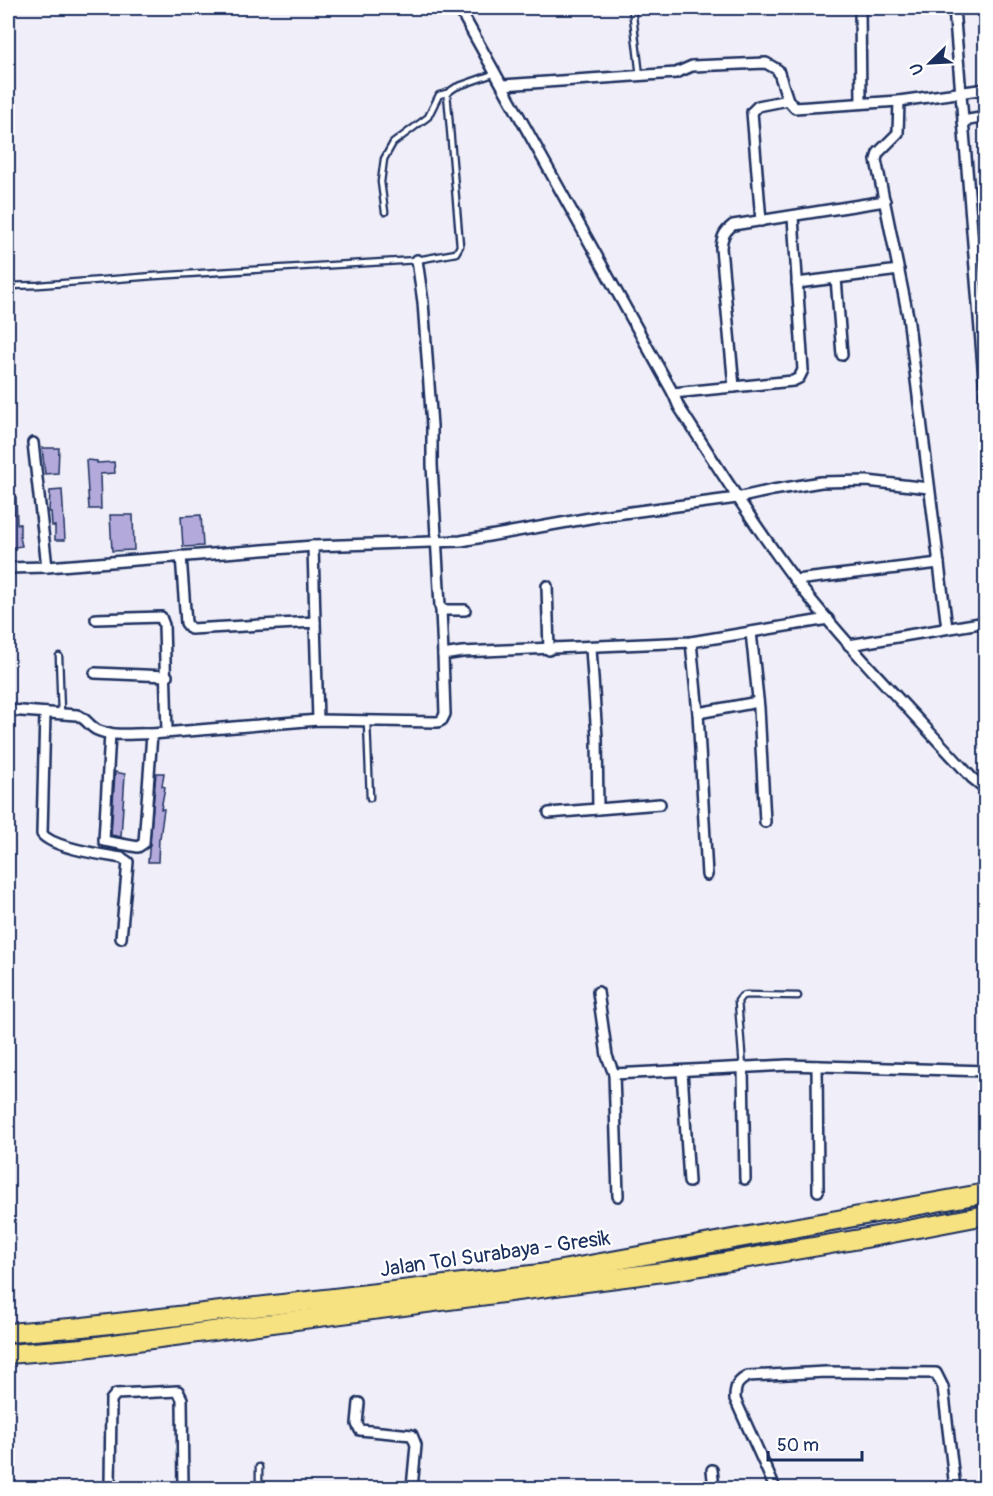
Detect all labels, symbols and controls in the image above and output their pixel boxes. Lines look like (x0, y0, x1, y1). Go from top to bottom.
north arrow (900, 33, 960, 93)
text: U (906, 59, 929, 78)
street label: Jalan Tol Surabaya - Gresik (378, 1224, 612, 1284)
scale bar (768, 1424, 862, 1462)
text: 50 m (777, 1434, 819, 1457)

